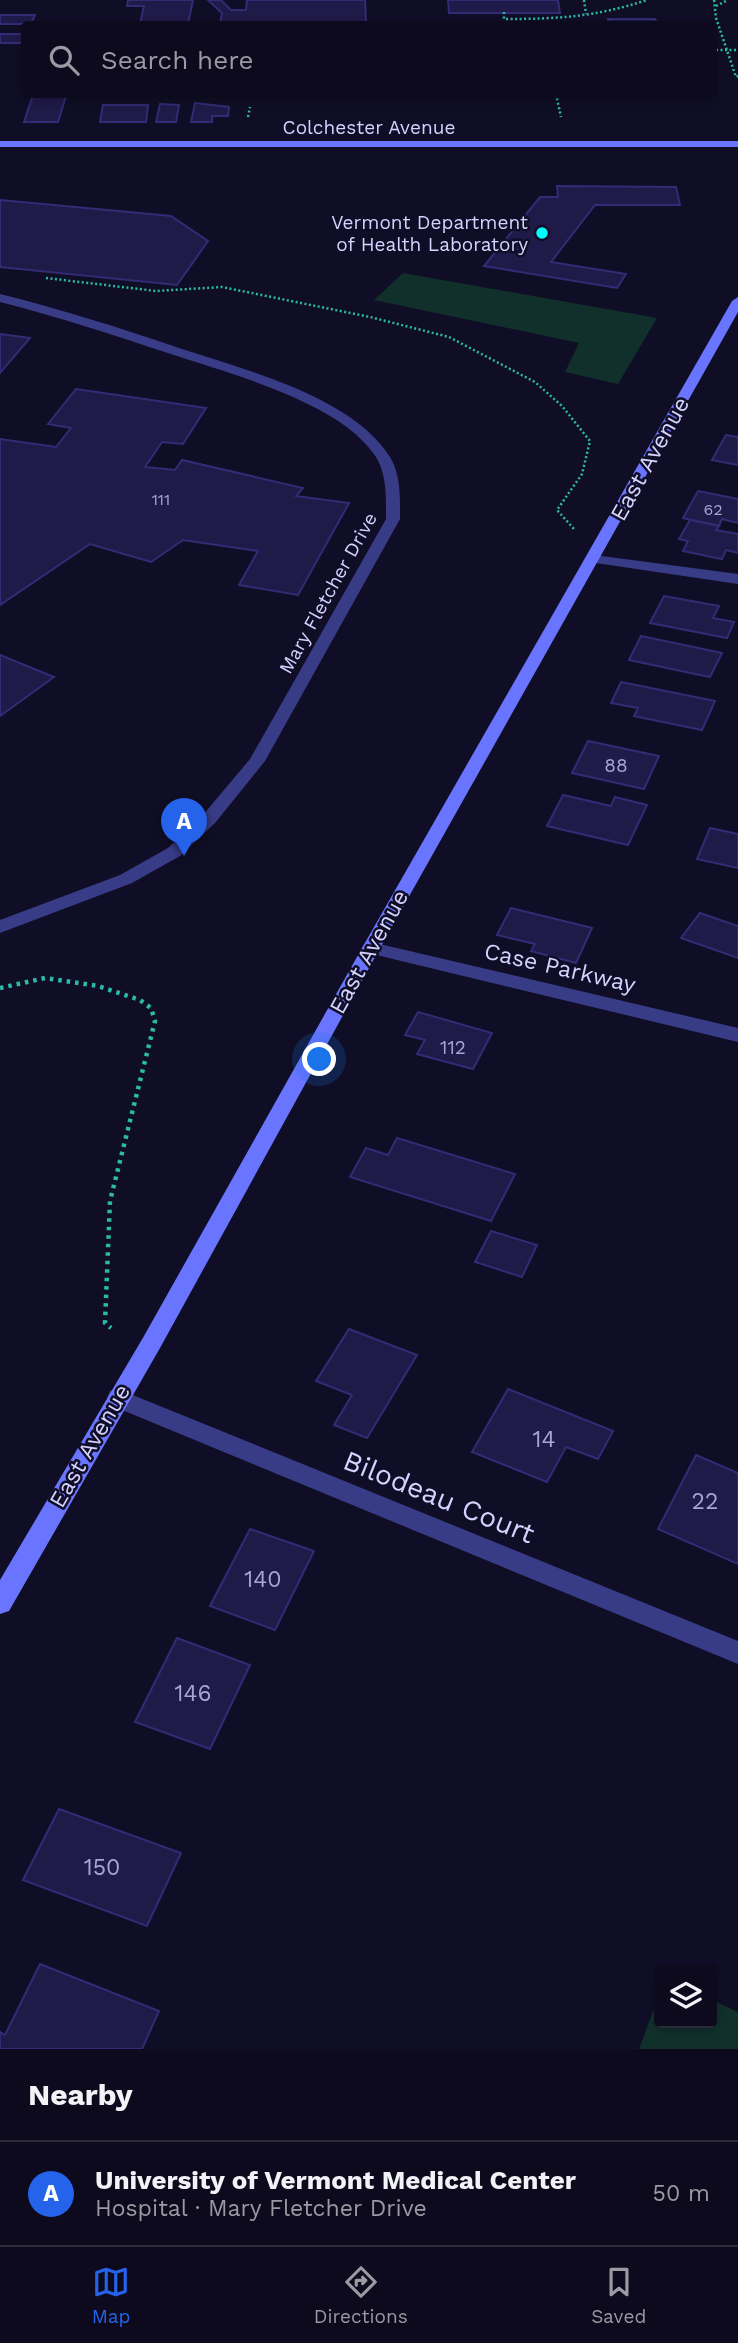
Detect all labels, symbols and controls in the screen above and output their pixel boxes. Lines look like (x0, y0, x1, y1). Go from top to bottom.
search box (21, 21, 717, 98)
icon: search (45, 41, 83, 79)
text: Search here (101, 45, 253, 75)
street label: Colchester Avenue (283, 116, 455, 139)
place label: Vermont Department of Health Laboratory (331, 211, 528, 256)
marker: Vermont Department of Health Laboratory (534, 225, 550, 241)
street label: East Avenue (605, 392, 695, 526)
house number: 111 (152, 490, 170, 509)
house number: 62 (703, 500, 723, 519)
street label: Mary Fletcher Drive (274, 508, 382, 678)
house number: 88 (604, 754, 628, 777)
pin: A (161, 798, 207, 856)
street label: East Avenue (324, 885, 414, 1019)
street label: Case Parkway (482, 937, 639, 999)
house number: 112 (440, 1036, 466, 1059)
your location (302, 1042, 336, 1076)
street label: East Avenue (44, 1380, 136, 1512)
house number: 14 (532, 1426, 556, 1453)
street label: Bilodeau Court (339, 1444, 540, 1550)
house number: 22 (692, 1488, 718, 1515)
house number: 140 (244, 1566, 282, 1593)
house number: 146 (174, 1680, 212, 1707)
house number: 150 (84, 1854, 120, 1881)
map controls (654, 1965, 717, 2028)
button: layers (654, 1965, 717, 2028)
text: Nearby (28, 2077, 133, 2112)
text: University of Vermont Medical Center (95, 2165, 576, 2195)
text: A (43, 2180, 59, 2207)
text: 50 m (653, 2180, 710, 2207)
text: Hospital · Mary Fletcher Drive (95, 2195, 427, 2222)
tab: Map (92, 2263, 130, 2328)
tab: Directions (314, 2263, 408, 2328)
tab: Saved (591, 2263, 646, 2328)

